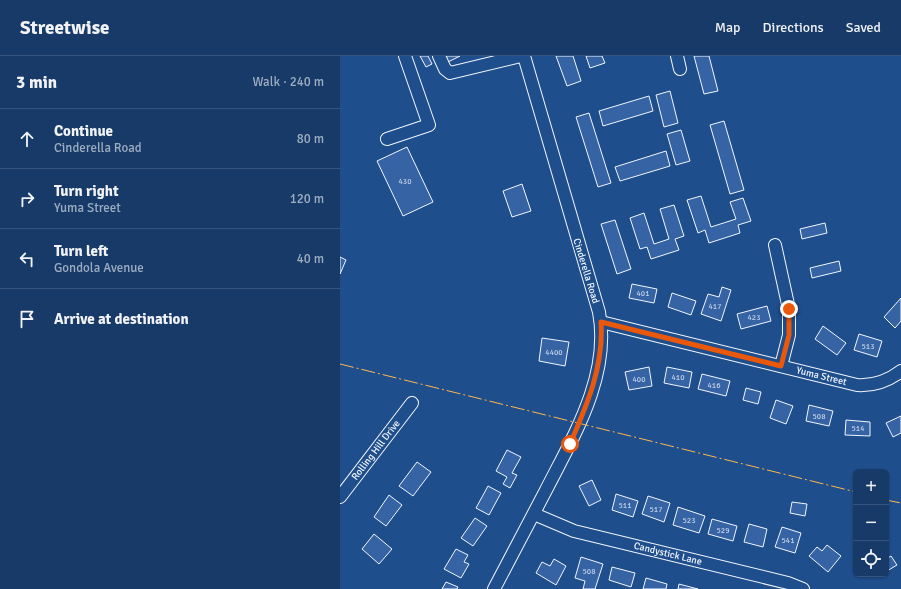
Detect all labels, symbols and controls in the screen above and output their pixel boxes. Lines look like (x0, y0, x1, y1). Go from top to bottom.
text: Streetwise (20, 16, 110, 40)
text: Map (715, 19, 741, 36)
text: Directions (763, 19, 824, 36)
text: Saved (846, 19, 881, 36)
text: 3 min (16, 72, 57, 93)
text: Walk · 240 m (253, 74, 324, 90)
text: Continue (54, 122, 113, 140)
icon: ahead (16, 128, 38, 150)
text: 80 m (297, 131, 324, 147)
text: Cinderella Road (54, 140, 142, 156)
house number: 430 (399, 176, 411, 186)
text: Turn right (54, 182, 119, 200)
icon: right (16, 188, 38, 210)
text: 120 m (290, 191, 324, 207)
text: Yuma Street (54, 200, 121, 216)
street label: Cinderella Road (570, 237, 602, 305)
text: Turn left (54, 242, 108, 260)
icon: left (16, 248, 38, 270)
text: 40 m (297, 251, 324, 267)
text: Gondola Avenue (54, 260, 144, 276)
house number: 401 (637, 288, 649, 298)
route end (780, 300, 798, 318)
house number: 417 (709, 301, 721, 311)
icon: arrive (16, 308, 38, 330)
text: Arrive at destination (54, 310, 189, 328)
house number: 423 (748, 312, 760, 322)
house number: 513 (862, 341, 874, 351)
house number: 4400 (545, 347, 563, 357)
street label: Yuma Street (795, 364, 848, 388)
house number: 410 (672, 372, 684, 382)
house number: 400 (633, 374, 645, 384)
house number: 416 (708, 380, 720, 390)
house number: 508 (813, 411, 825, 421)
street label: Rolling Hill Drive (349, 418, 403, 483)
house number: 514 (852, 423, 865, 433)
route start (561, 435, 579, 453)
map controls (853, 469, 889, 577)
button: + (853, 469, 889, 505)
house number: 511 (619, 500, 631, 510)
house number: 517 (650, 504, 662, 514)
button: − (853, 505, 889, 541)
house number: 523 (683, 515, 695, 525)
house number: 529 (717, 525, 729, 535)
house number: 541 (782, 535, 794, 545)
street label: Candystick Lane (632, 540, 703, 568)
button: locate (853, 541, 889, 577)
house number: 508 (583, 566, 595, 576)

